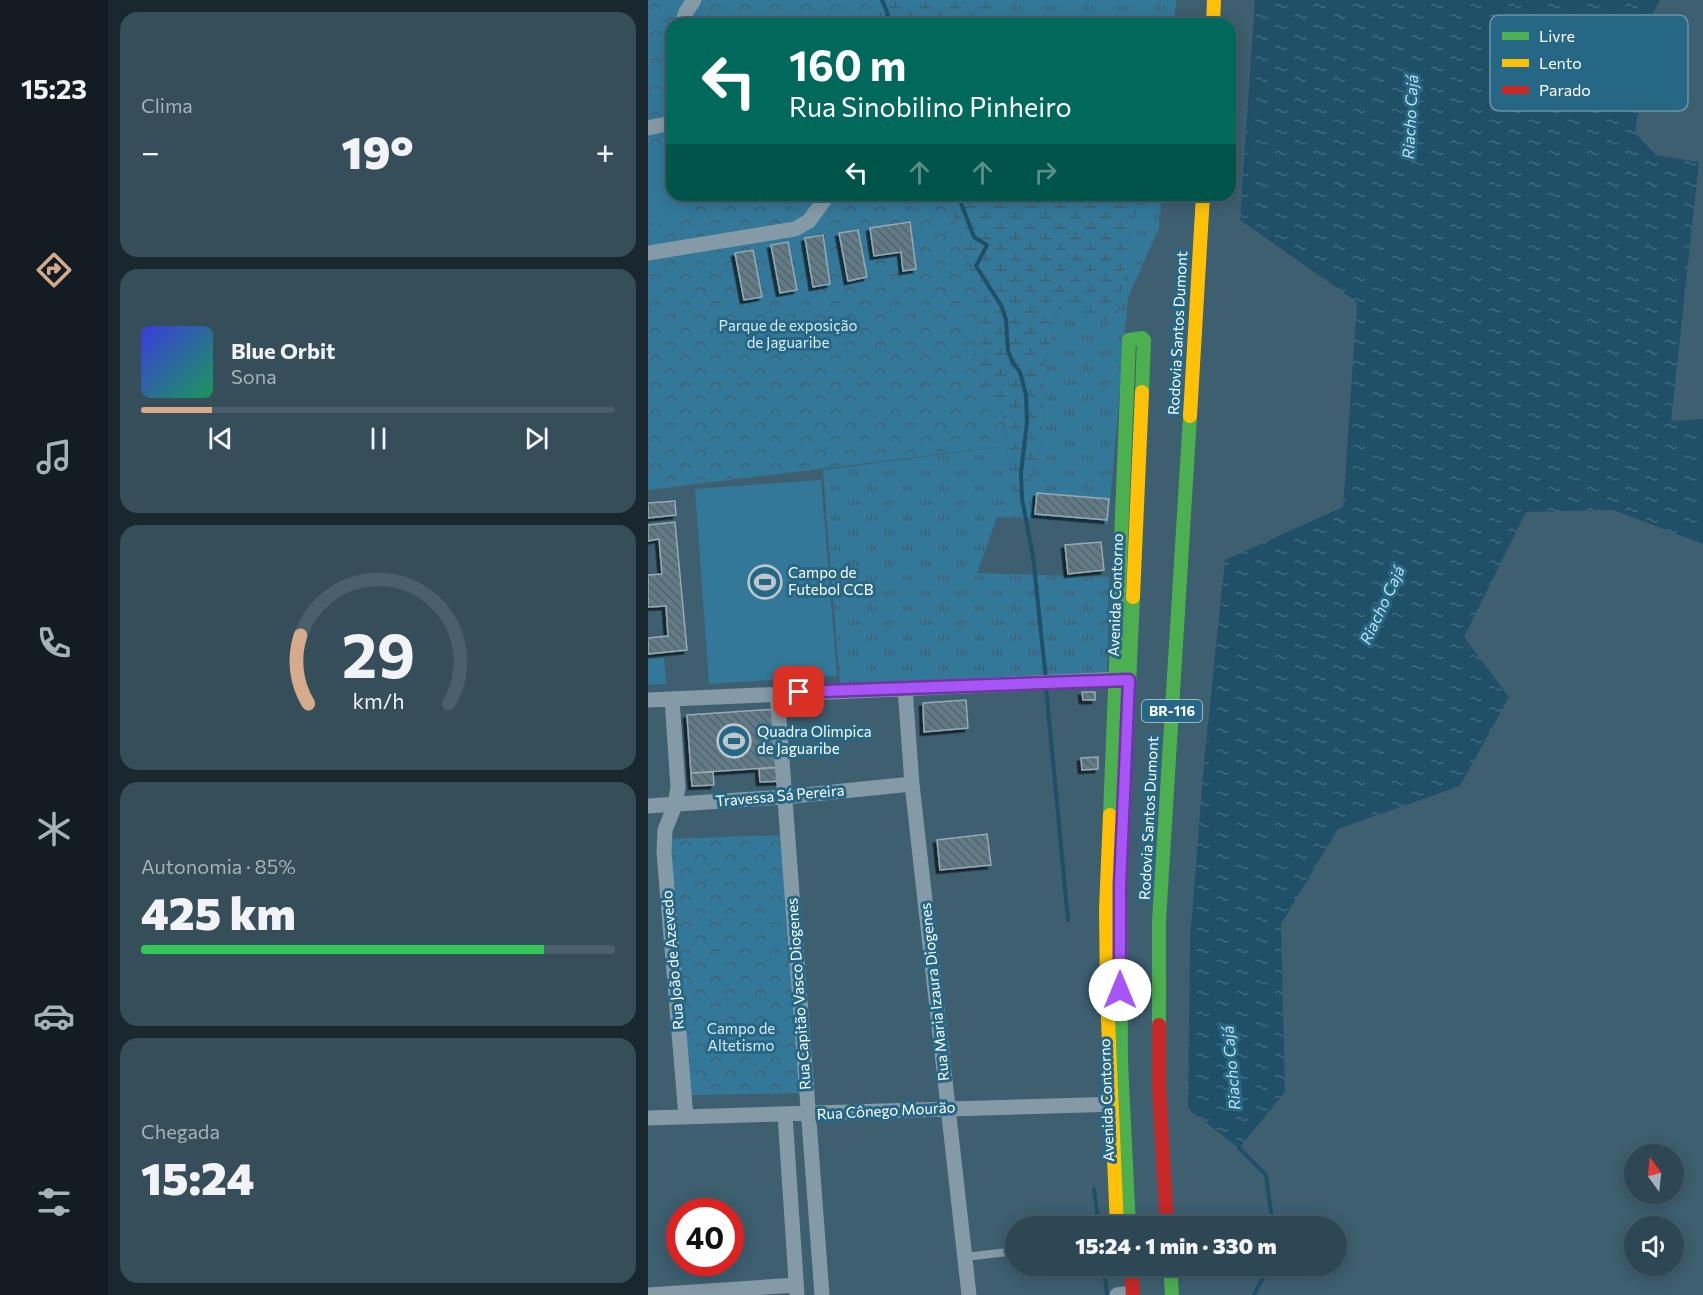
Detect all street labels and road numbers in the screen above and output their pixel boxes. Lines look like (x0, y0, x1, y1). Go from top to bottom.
street label: Rodovia Santos Dumont (1164, 251, 1190, 415)
street label: Avenida Contorno (1104, 533, 1126, 657)
road number: BR-116 (1142, 700, 1202, 722)
street label: Rodovia Santos Dumont (1135, 736, 1161, 900)
street label: Travessa Sá Pereira (715, 780, 845, 810)
street label: Rua João de Azevedo (657, 890, 687, 1031)
street label: Rua Capitão Vasco Diogenes (782, 897, 814, 1091)
street label: Rua Maria Izaura Diogenes (916, 902, 952, 1082)
street label: Avenida Contorno (1095, 1038, 1117, 1162)
street label: Rua Cônego Mourão (816, 1097, 956, 1123)

